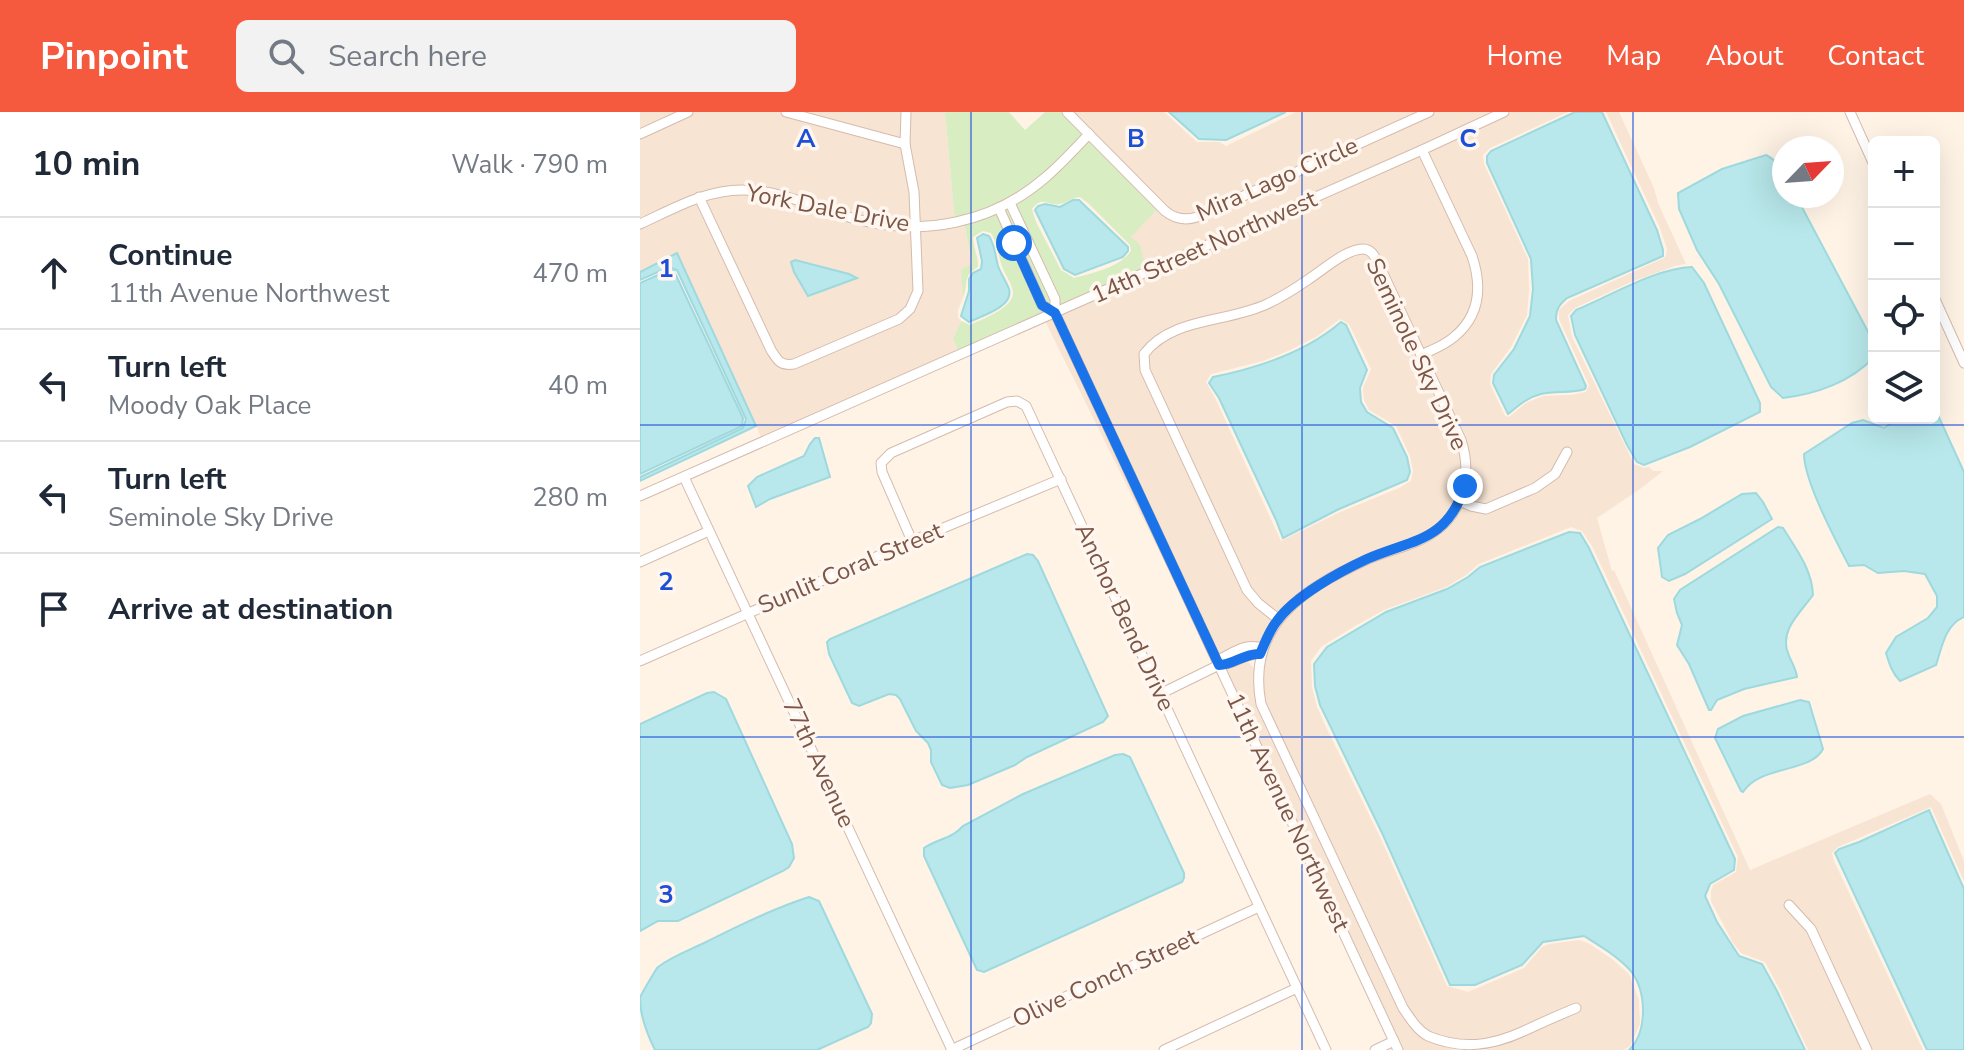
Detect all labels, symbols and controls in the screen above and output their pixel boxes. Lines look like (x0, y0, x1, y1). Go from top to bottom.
search box (236, 20, 796, 92)
text: Pinpoint (40, 31, 188, 82)
icon: search (264, 34, 308, 78)
text: Search here (328, 36, 487, 77)
text: Home (1487, 37, 1562, 75)
text: Map (1606, 37, 1661, 75)
text: About (1705, 37, 1783, 75)
text: Contact (1827, 37, 1924, 75)
text: A (796, 121, 816, 156)
text: B (1127, 121, 1145, 156)
text: C (1459, 121, 1477, 156)
street label: Mira Lago Circle (1191, 129, 1363, 229)
north arrow (1772, 136, 1844, 208)
map controls (1868, 136, 1940, 424)
button: + (1868, 136, 1940, 208)
text: 10 min (32, 141, 140, 187)
text: Walk · 790 m (451, 147, 608, 182)
street label: York Dale Drive (743, 176, 912, 240)
street label: 14th Street Northwest (1086, 183, 1322, 311)
button: − (1868, 208, 1940, 280)
route start (996, 225, 1032, 261)
text: Continue (108, 235, 233, 276)
icon: ahead (32, 251, 76, 295)
text: 1 (658, 251, 674, 286)
street label: Seminole Sky Drive (1358, 253, 1476, 455)
text: 470 m (532, 256, 608, 291)
text: 11th Avenue Northwest (108, 276, 389, 311)
button: locate (1868, 280, 1940, 352)
text: Turn left (108, 347, 226, 388)
button: layers (1868, 352, 1940, 424)
icon: left (32, 363, 76, 407)
text: 40 m (548, 368, 608, 403)
text: Moody Oak Place (108, 388, 311, 423)
text: Turn left (108, 459, 226, 500)
route end (1447, 468, 1483, 504)
icon: left (32, 475, 76, 519)
text: 280 m (532, 480, 608, 515)
text: Seminole Sky Drive (108, 500, 334, 535)
street label: Sunlit Coral Street (753, 514, 948, 621)
street label: Anchor Bend Drive (1067, 518, 1183, 716)
text: 2 (658, 564, 674, 599)
icon: arrive (32, 587, 76, 631)
text: Arrive at destination (108, 589, 393, 630)
street label: 11th Avenue Northwest (1219, 688, 1358, 937)
street label: 77th Avenue (775, 693, 863, 833)
text: 3 (658, 877, 674, 912)
street label: Olive Conch Street (1007, 921, 1203, 1035)

